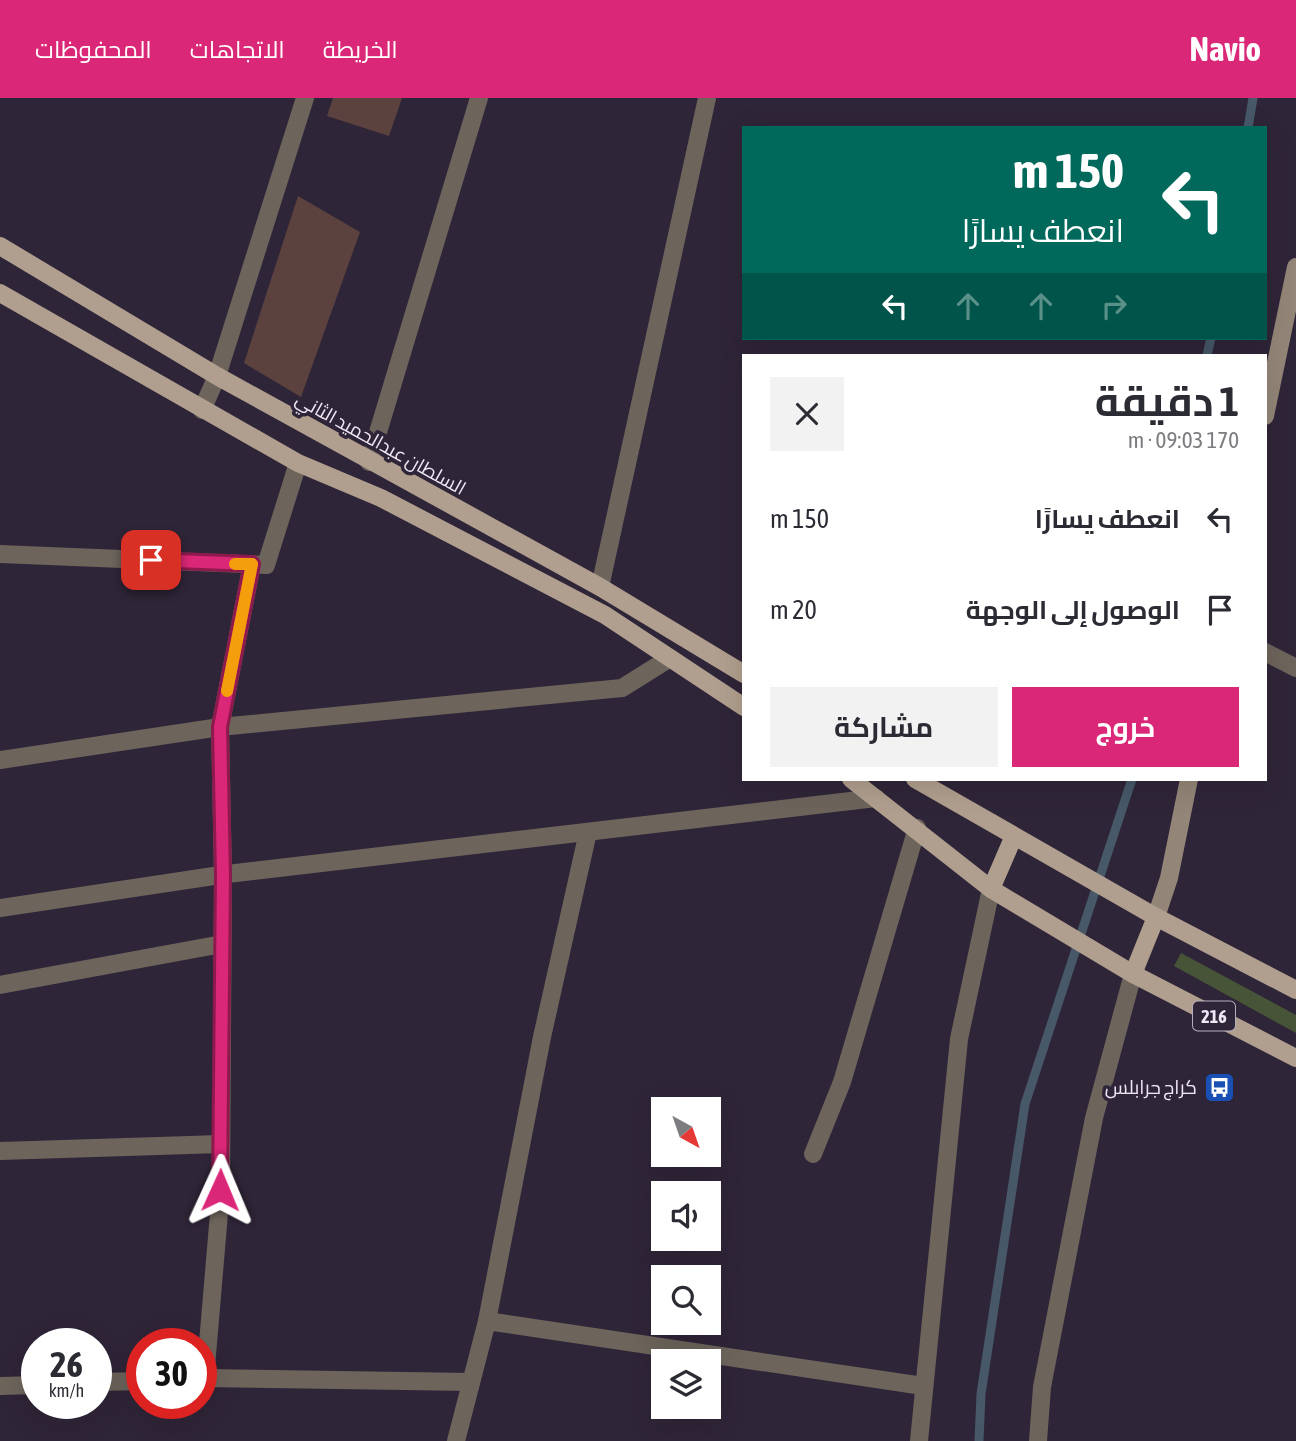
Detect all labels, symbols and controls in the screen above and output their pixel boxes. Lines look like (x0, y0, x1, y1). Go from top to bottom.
text: Navio (1189, 30, 1261, 68)
text: المحفوظات (35, 36, 152, 63)
text: الاتجاهات (190, 36, 285, 63)
text: الخريطة (323, 36, 398, 63)
text: 150 m (1013, 142, 1124, 198)
icon: left (1148, 154, 1239, 245)
text: انعطف يسارًا (962, 212, 1124, 249)
icon: left (876, 287, 914, 325)
icon: ahead (949, 287, 987, 325)
icon: ahead (1022, 287, 1060, 325)
icon: right (1095, 287, 1133, 325)
button: close (770, 377, 844, 451)
text: 1 دقيقة (1095, 377, 1239, 425)
street label: السلطان عبدالحميد الثاني (290, 387, 470, 502)
text: 170 m · 09:03 (1128, 427, 1239, 453)
icon: left (1201, 500, 1239, 538)
text: 150 m (770, 504, 829, 534)
text: انعطف يسارًا (1035, 504, 1180, 534)
pin (121, 530, 181, 590)
icon: arrive (132, 541, 170, 579)
icon: arrive (1201, 591, 1239, 629)
text: 20 m (770, 595, 817, 625)
text: الوصول إلى الوجهة (966, 595, 1180, 625)
button: مشاركة (770, 687, 998, 767)
button: خروج (1012, 687, 1239, 767)
road number: 216 (1193, 1001, 1235, 1030)
bus stop icon: كراج جرابلس (1203, 1070, 1237, 1104)
place label: كراج جرابلس (1105, 1076, 1197, 1101)
north arrow (651, 1097, 721, 1167)
map controls (651, 1097, 721, 1419)
position arrow (183, 1153, 257, 1227)
button: sound (651, 1181, 721, 1251)
button: search (651, 1265, 721, 1335)
speed limit sign: 30 (126, 1328, 217, 1419)
text: 26 (50, 1344, 83, 1384)
button: layers (651, 1349, 721, 1419)
text: km/h (49, 1380, 84, 1401)

